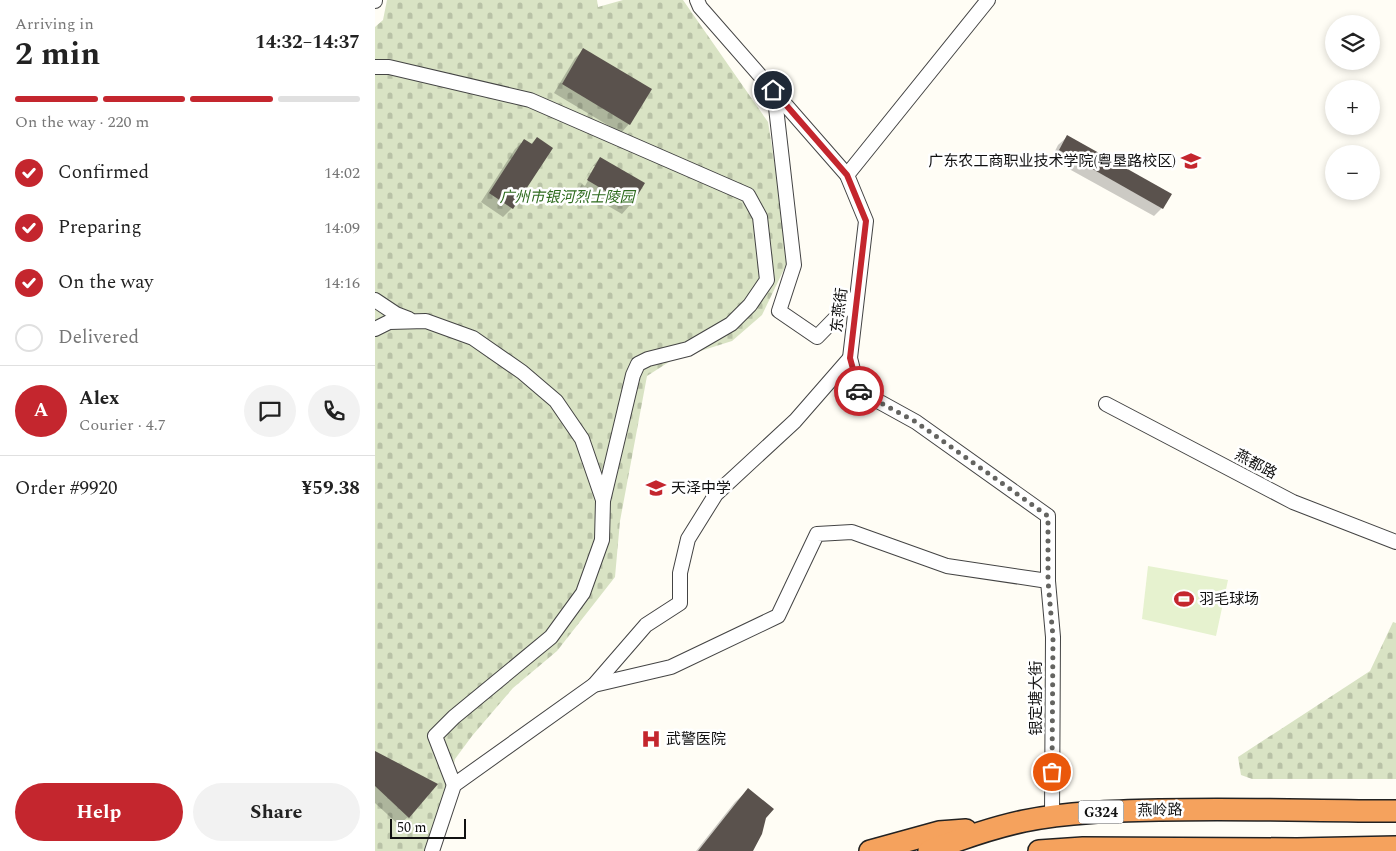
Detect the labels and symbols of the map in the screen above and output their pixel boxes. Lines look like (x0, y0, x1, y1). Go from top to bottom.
pin (752, 69, 794, 111)
place label: 广东农工商职业技术学院(粤垦路校区) (928, 150, 1176, 173)
school or university icon: 广东农工商职业技术学院(粤垦路校区) (1180, 150, 1202, 172)
park label: 广州市银河烈士陵园 (499, 186, 636, 209)
street label: 东燕街 (825, 286, 854, 334)
courier (834, 366, 884, 416)
street label: 燕都路 (1230, 444, 1281, 485)
school or university icon: 天泽中学 (645, 477, 667, 499)
place label: 天泽中学 (671, 477, 731, 500)
sports icon: 羽毛球场 (1173, 588, 1195, 610)
place label: 羽毛球场 (1199, 588, 1259, 611)
street label: 银定塘大街 (1025, 660, 1048, 736)
hospital icon: 武警医院 (640, 728, 662, 750)
place label: 武警医院 (666, 728, 726, 751)
pin (1031, 751, 1073, 793)
street label: 燕岭路 (1137, 799, 1183, 822)
road number: G324 (1079, 800, 1123, 824)
scale bar (390, 816, 466, 839)

